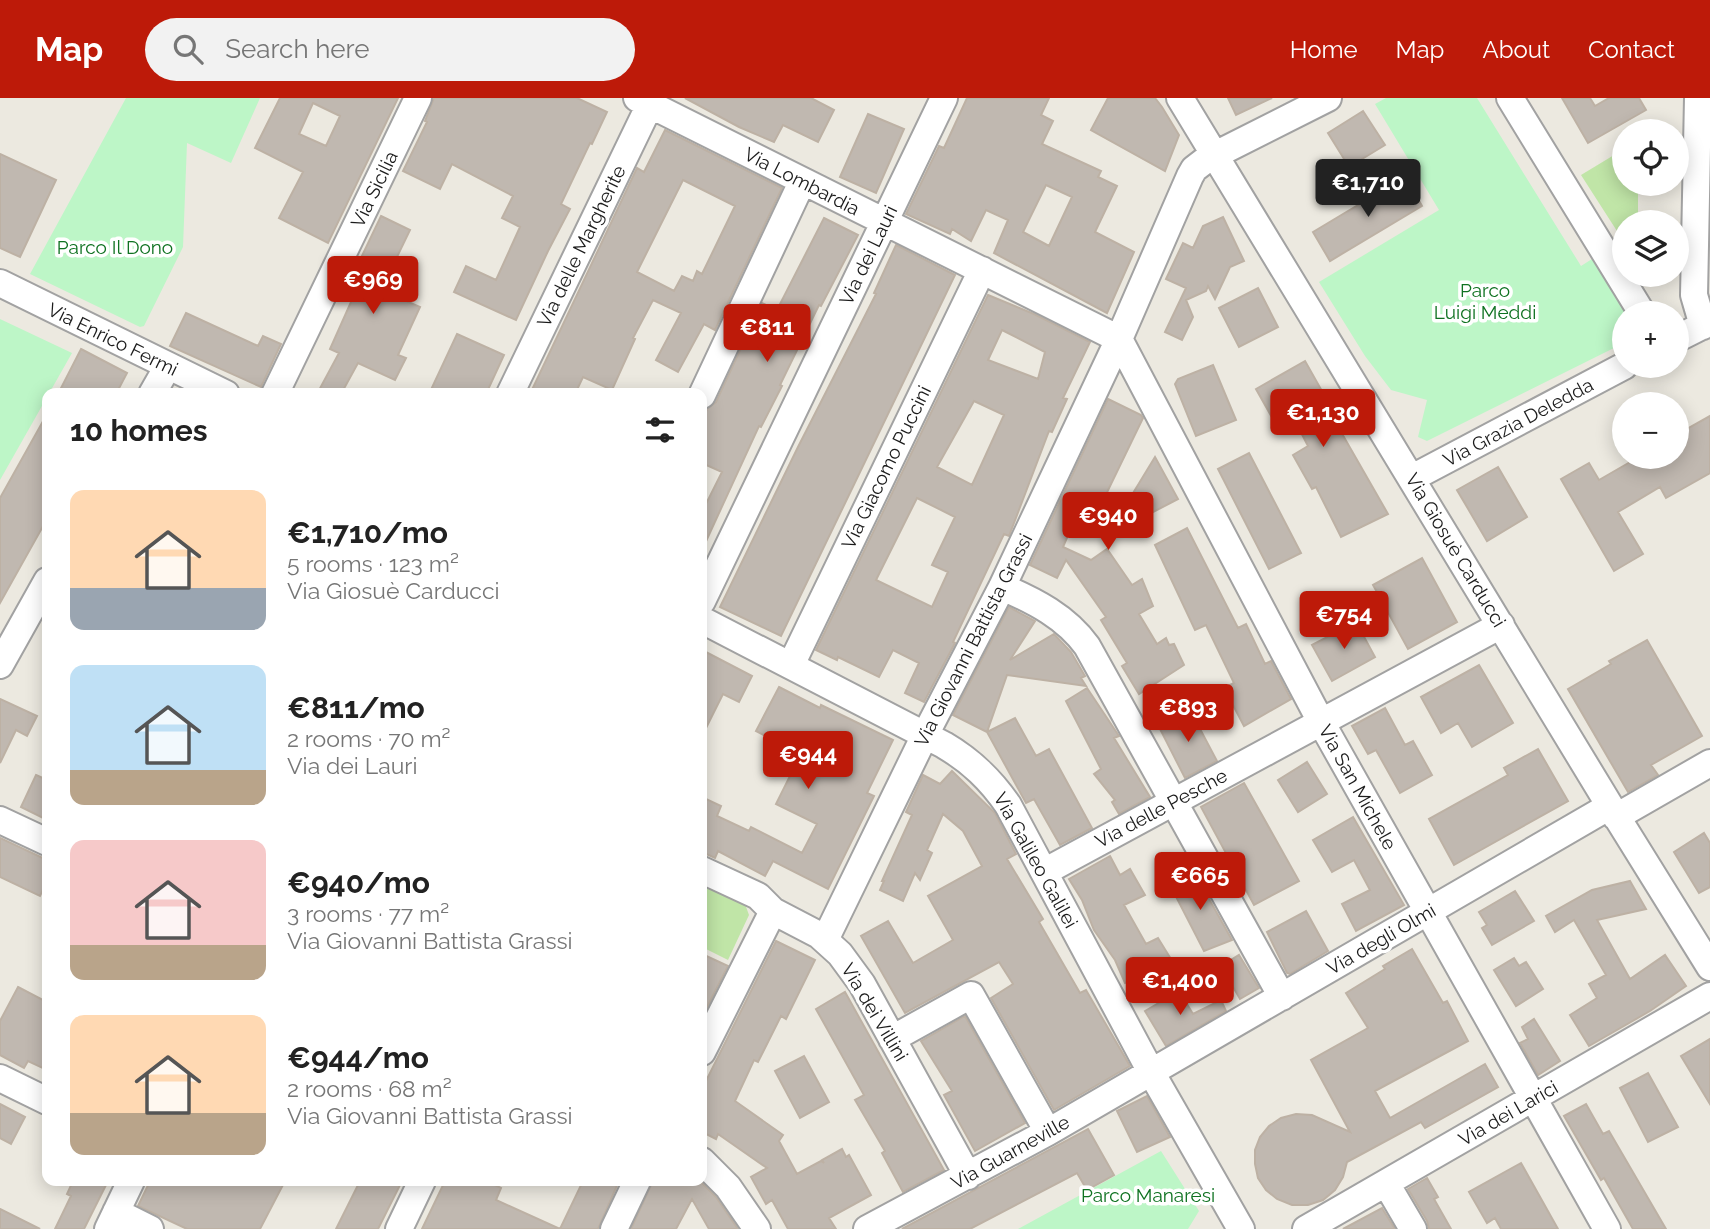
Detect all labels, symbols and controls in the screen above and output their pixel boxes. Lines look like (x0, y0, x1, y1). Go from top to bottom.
search box (145, 18, 635, 81)
text: Map (35, 30, 103, 69)
icon: search (169, 30, 207, 68)
text: Search here (225, 34, 370, 64)
text: Home (1290, 35, 1358, 64)
text: Map (1396, 35, 1444, 64)
text: About (1482, 35, 1550, 64)
text: Contact (1588, 35, 1675, 64)
map controls (1612, 119, 1689, 469)
button: locate (1612, 119, 1689, 196)
street label: Via Lombardia (741, 142, 863, 220)
street label: Via Sicilia (346, 147, 402, 231)
pin: €1,710 (1311, 159, 1425, 219)
street label: Via delle Margherite (532, 162, 630, 330)
text: €1,710 (1332, 168, 1404, 195)
street label: Via dei Lauri (834, 202, 902, 308)
button: layers (1612, 210, 1689, 287)
park label: Parco Il Dono (57, 236, 173, 258)
pin: €969 (332, 256, 414, 316)
text: €969 (343, 265, 403, 292)
park label: Parco Luigi Meddi (1434, 279, 1536, 323)
street label: Via Enrico Fermi (44, 298, 182, 380)
button: + (1612, 301, 1689, 378)
pin: €811 (726, 304, 808, 364)
text: €811 (740, 313, 794, 340)
street label: Via Grazia Deledda (1439, 373, 1597, 471)
street label: Via Giacomo Puccini (837, 382, 935, 552)
pin: €1,130 (1266, 390, 1380, 449)
button: − (1612, 392, 1689, 469)
text: €1,130 (1286, 398, 1360, 425)
icon: filters (641, 411, 679, 449)
text: 10 homes (70, 413, 207, 448)
street label: Via Giosuè Carducci (1401, 469, 1511, 631)
pin: €940 (1067, 492, 1149, 552)
text: €940 (1078, 501, 1138, 528)
text: €1,710/mo (287, 515, 448, 550)
icon: home (126, 518, 210, 602)
street label: Via Giovanni Battista Grassi (910, 530, 1036, 750)
text: 5 rooms · 123 m² (287, 550, 459, 577)
text: Via Giosuè Carducci (287, 577, 500, 604)
pin: €754 (1303, 592, 1385, 651)
text: €754 (1316, 600, 1372, 627)
pin: €893 (1147, 684, 1229, 744)
text: €811/mo (287, 690, 425, 725)
icon: home (126, 693, 210, 777)
text: €893 (1159, 693, 1217, 720)
street label: Via San Michele (1314, 721, 1402, 853)
text: 2 rooms · 70 m² (287, 725, 450, 752)
pin: €944 (767, 732, 849, 791)
text: €944 (779, 740, 837, 767)
text: Via dei Lauri (287, 752, 417, 779)
street label: Via delle Pesche (1091, 764, 1231, 852)
street label: Via Galileo Galilei (990, 788, 1082, 932)
pin: €665 (1159, 852, 1241, 912)
text: €665 (1170, 861, 1230, 888)
text: €940/mo (287, 865, 430, 900)
icon: home (126, 868, 210, 952)
street label: Via degli Olmi (1323, 899, 1439, 979)
text: 3 rooms · 77 m² (287, 900, 449, 927)
text: Via Giovanni Battista Grassi (287, 927, 573, 954)
pin: €1,400 (1123, 958, 1237, 1017)
street label: Via dei Villini (837, 959, 913, 1065)
text: €1,400 (1142, 966, 1218, 993)
text: €944/mo (287, 1040, 429, 1075)
icon: home (126, 1043, 210, 1127)
text: 2 rooms · 68 m² (287, 1075, 452, 1102)
street label: Via dei Larici (1454, 1076, 1562, 1150)
text: Via Giovanni Battista Grassi (287, 1102, 573, 1129)
street label: Via Guarneville (947, 1110, 1073, 1194)
park label: Parco Manaresi (1081, 1184, 1215, 1206)

